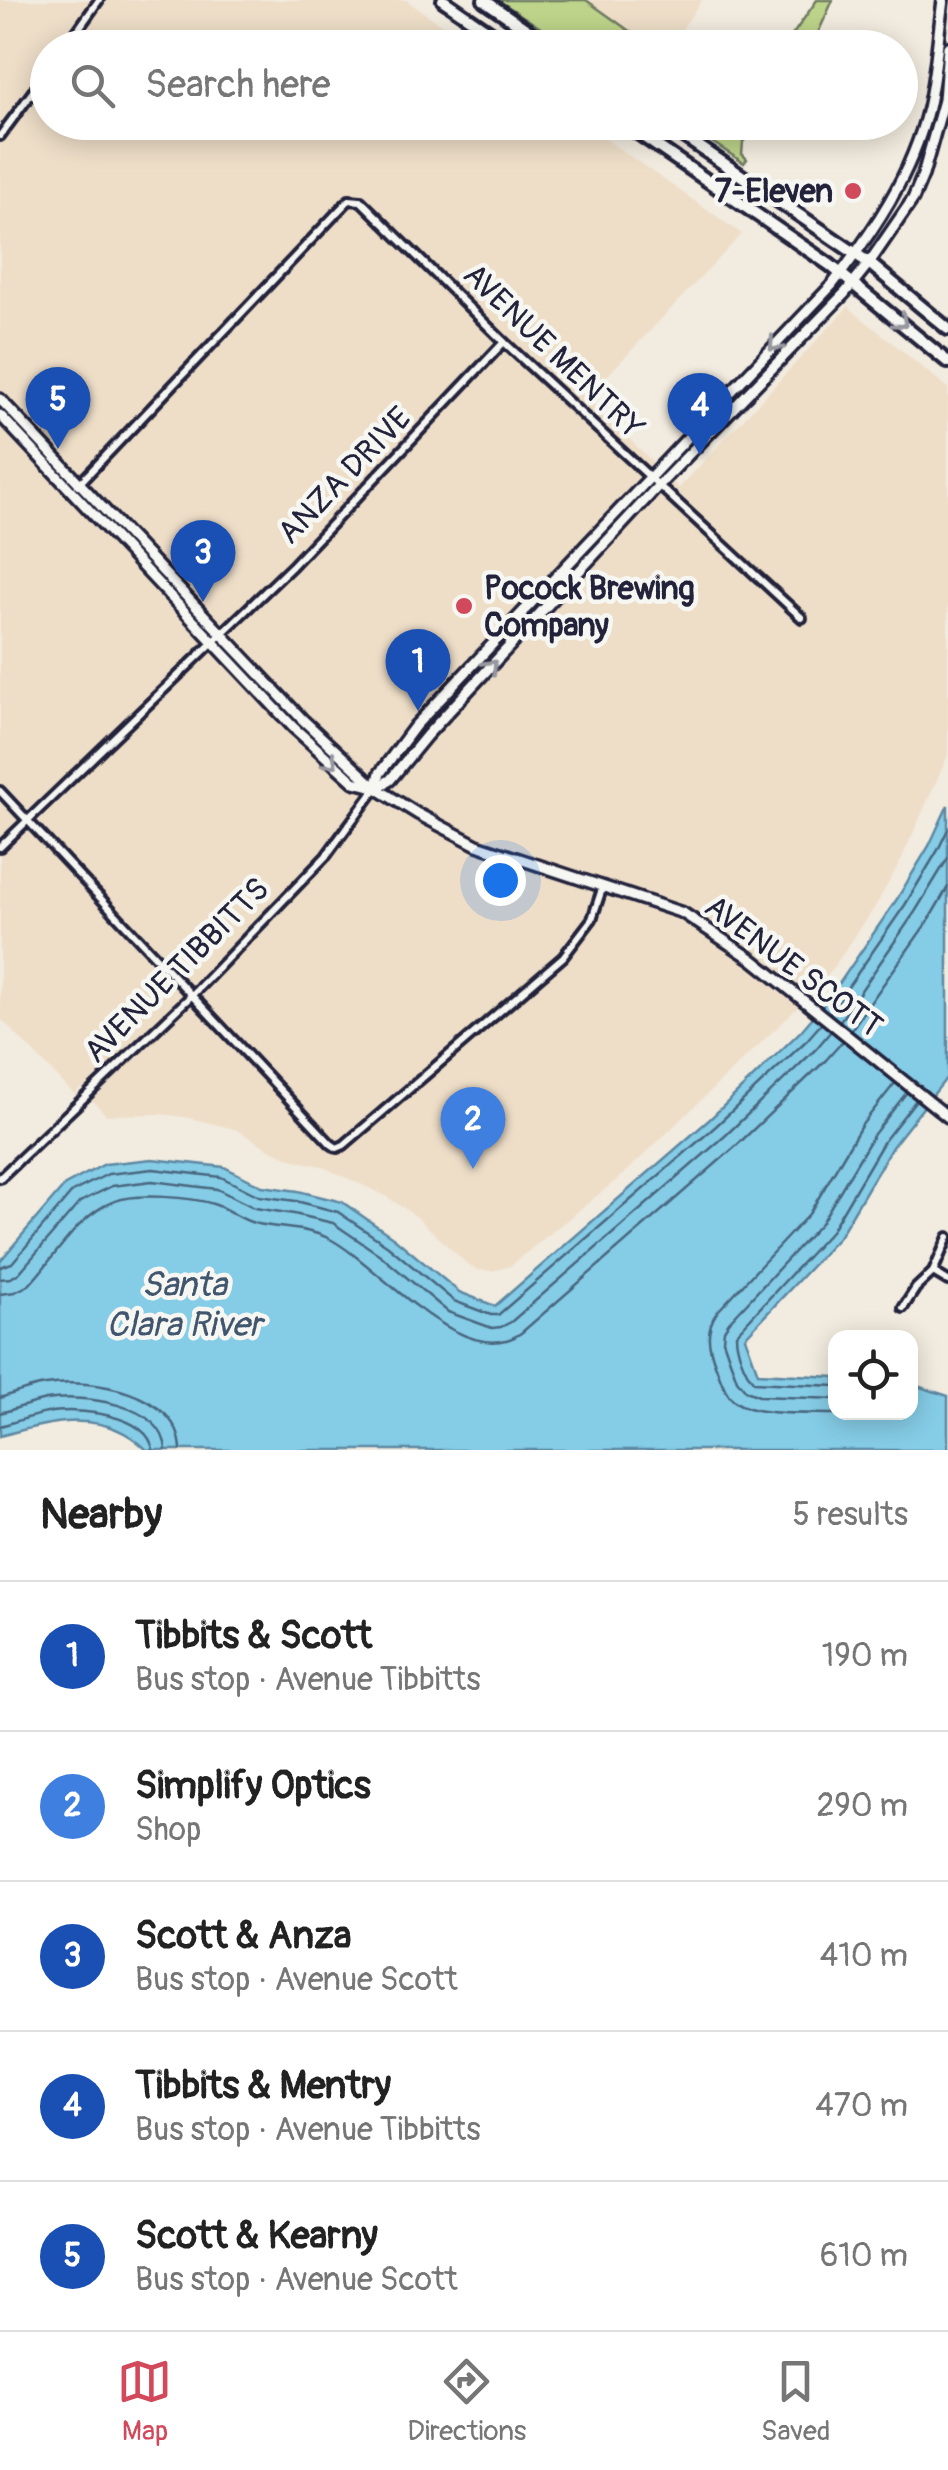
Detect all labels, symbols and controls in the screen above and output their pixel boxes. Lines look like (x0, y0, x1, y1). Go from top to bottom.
search box (30, 30, 918, 140)
icon: search (65, 58, 120, 113)
text: Search here (145, 61, 331, 109)
place label: 7-Eleven (715, 172, 833, 212)
marker: 7-Eleven (842, 180, 864, 202)
street label: AVENUE MENTRY (454, 255, 652, 448)
one-way arrow (889, 310, 907, 328)
one-way arrow (769, 333, 787, 352)
pin: 5 (26, 366, 90, 449)
pin: 4 (668, 372, 732, 455)
street label: ANZA DRIVE (269, 399, 420, 553)
pin: 3 (170, 520, 236, 602)
place label: Pocock Brewing Company (484, 569, 695, 646)
marker: Pocock Brewing Company (453, 595, 475, 617)
pin: 1 (386, 628, 450, 711)
one-way arrow (479, 659, 497, 678)
one-way arrow (319, 751, 338, 769)
your location (475, 855, 526, 906)
street label: AVENUE TIBBITTS (76, 870, 278, 1072)
street label: AVENUE SCOTT (697, 887, 890, 1047)
pin: 2 (440, 1086, 506, 1169)
water label: Santa Clara River (106, 1263, 266, 1347)
map controls (828, 1330, 918, 1420)
button: locate (828, 1330, 918, 1420)
text: Nearby (40, 1489, 162, 1541)
text: 5 results (793, 1495, 908, 1535)
text: Tibbits & Scott (135, 1612, 372, 1660)
text: 1 (66, 1636, 79, 1676)
text: 190 m (822, 1636, 908, 1676)
text: Bus stop · Avenue Tibbitts (135, 1660, 480, 1700)
text: Simplify Optics (135, 1762, 371, 1810)
text: 2 (64, 1786, 81, 1826)
text: 290 m (816, 1786, 908, 1826)
text: Shop (135, 1810, 201, 1850)
text: Scott & Anza (135, 1912, 351, 1960)
text: 3 (64, 1936, 81, 1976)
text: 410 m (820, 1936, 908, 1976)
text: Bus stop · Avenue Scott (135, 1960, 458, 2000)
text: Tibbits & Mentry (135, 2062, 391, 2110)
text: 4 (63, 2086, 82, 2126)
text: 470 m (815, 2086, 908, 2126)
text: Bus stop · Avenue Tibbitts (135, 2110, 480, 2150)
text: Scott & Kearny (135, 2212, 378, 2260)
text: 5 (64, 2236, 81, 2276)
text: 610 m (820, 2236, 908, 2276)
text: Bus stop · Avenue Scott (135, 2260, 458, 2300)
tab: Map (117, 2354, 172, 2449)
tab: Directions (407, 2354, 526, 2449)
tab: Saved (761, 2354, 831, 2449)

